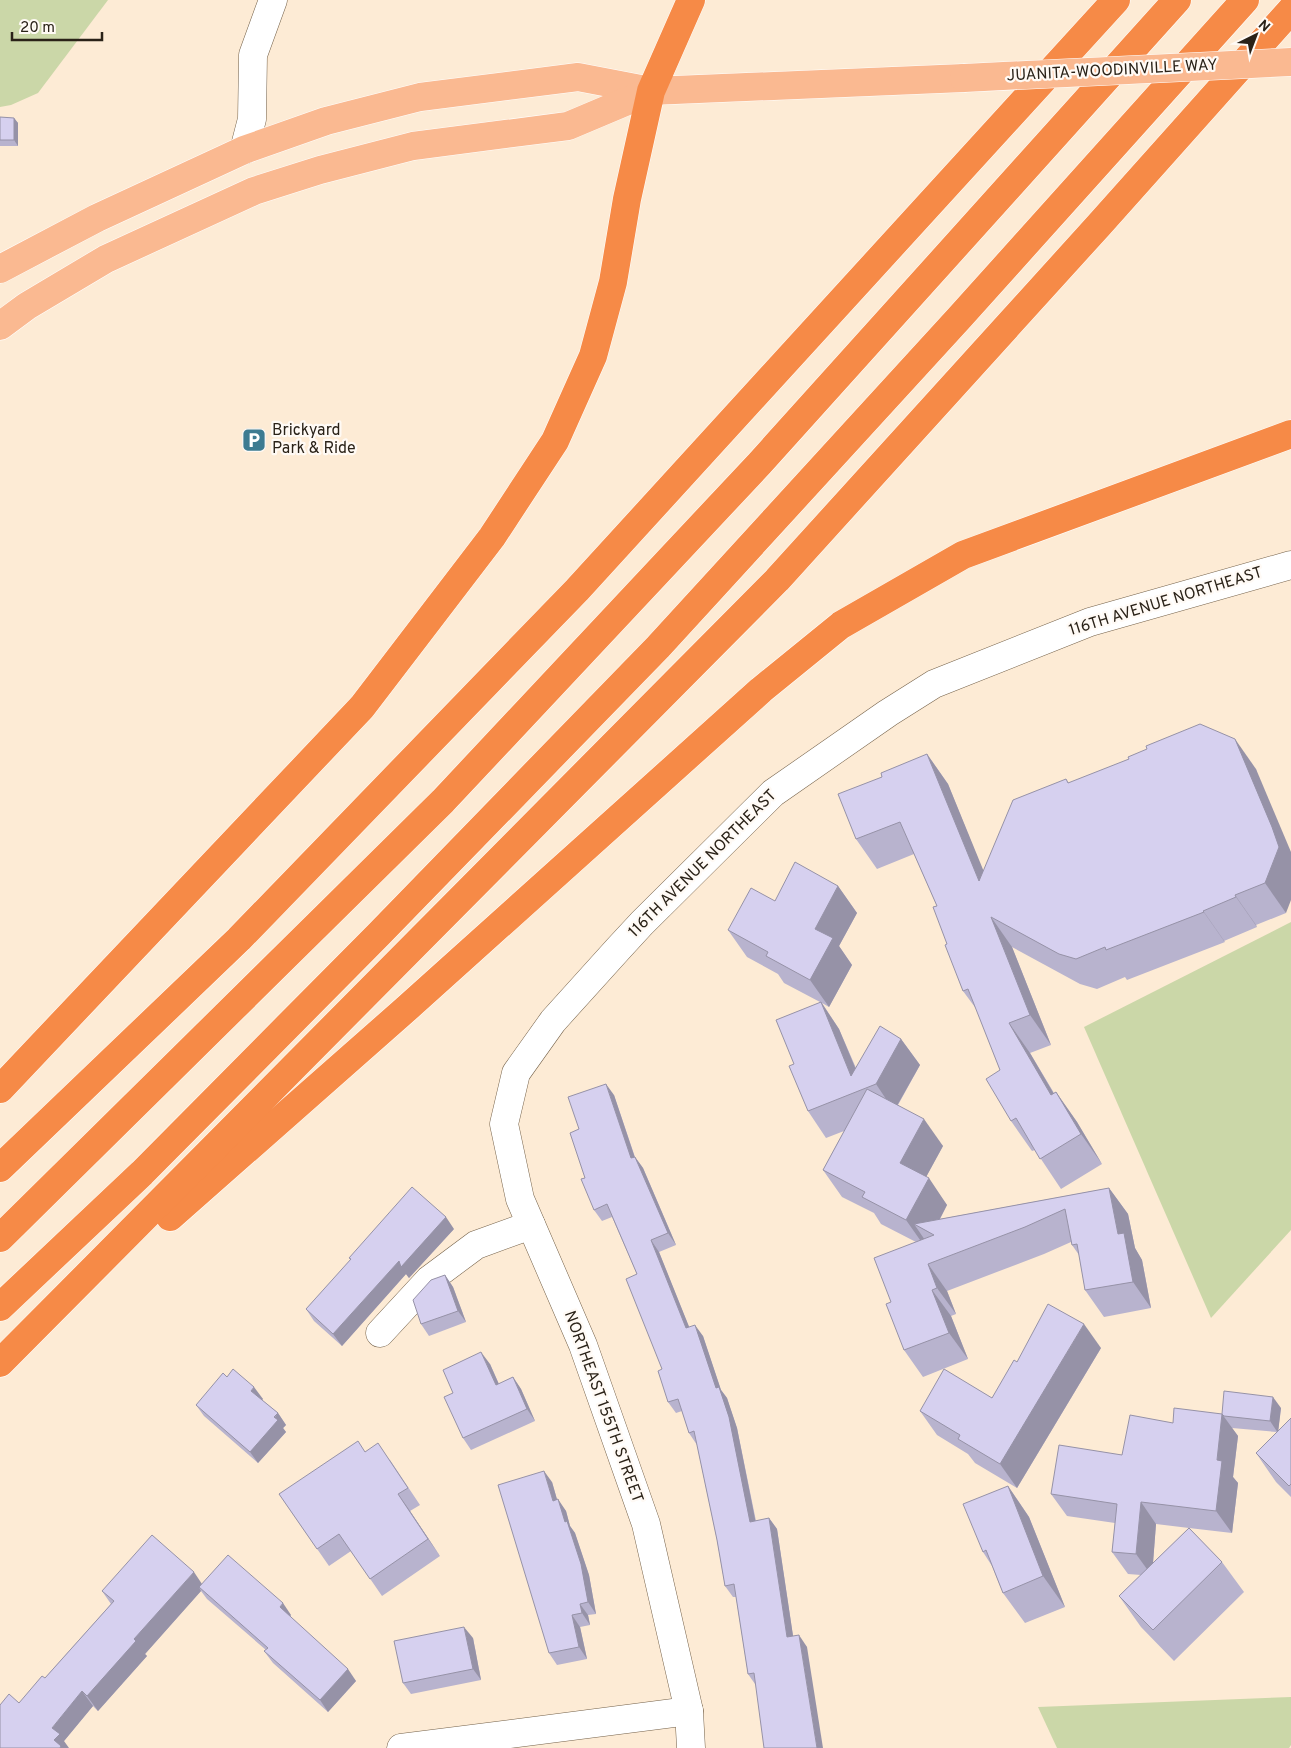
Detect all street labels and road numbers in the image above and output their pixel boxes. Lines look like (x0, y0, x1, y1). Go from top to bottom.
street label: JUANITA-WOODINVILLE WAY (1006, 55, 1218, 87)
street label: 116TH AVENUE NORTHEAST (1067, 563, 1265, 641)
street label: 116TH AVENUE NORTHEAST (625, 786, 781, 942)
street label: NORTHEAST 155TH STREET (559, 1308, 647, 1506)

